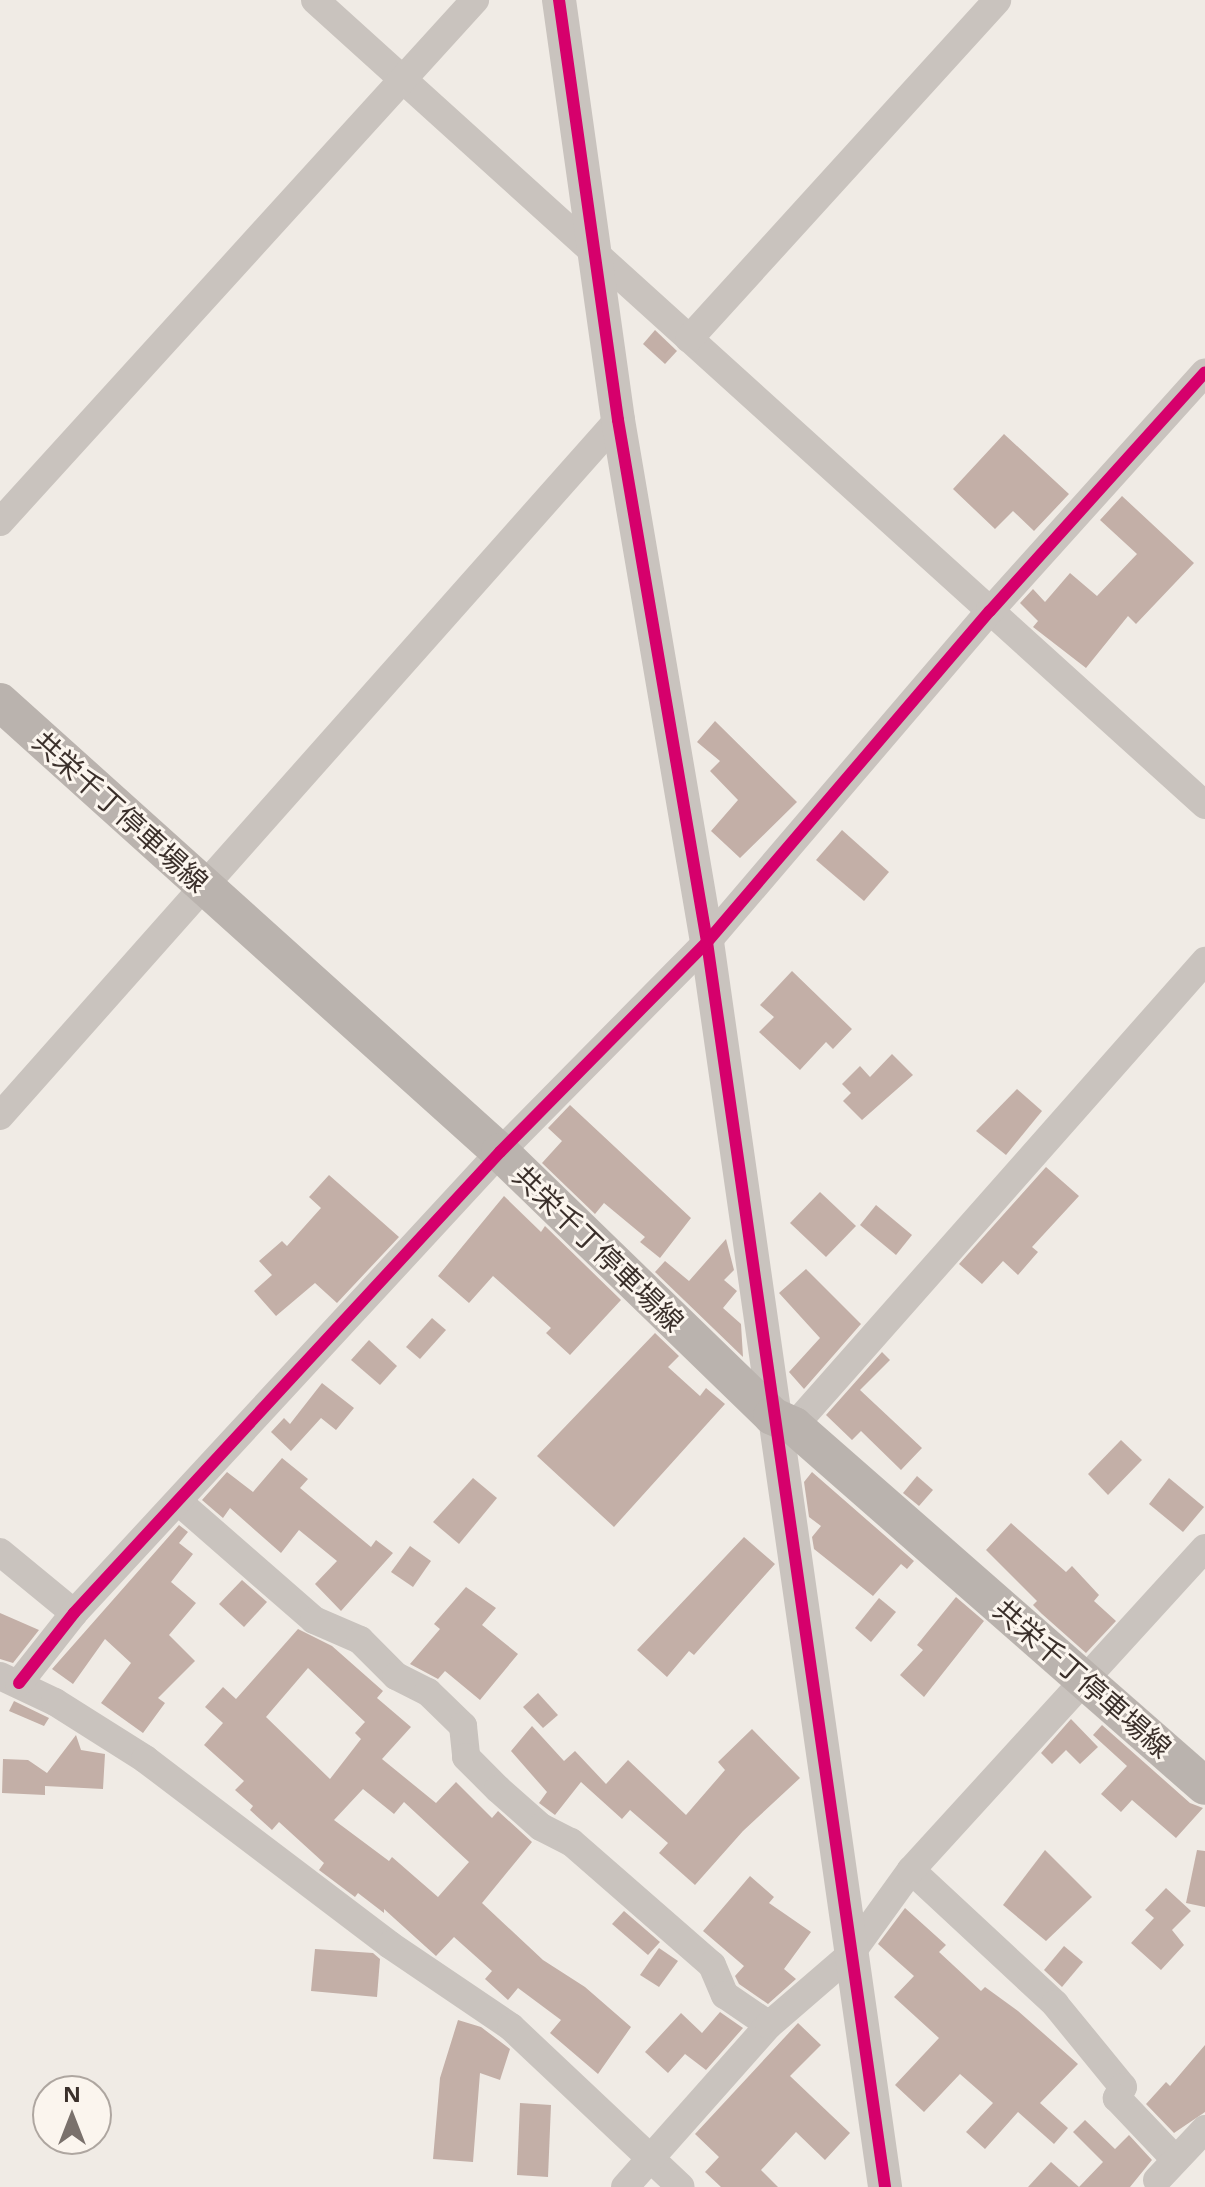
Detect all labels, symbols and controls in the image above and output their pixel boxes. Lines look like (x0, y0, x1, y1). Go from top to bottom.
street label: 共栄千丁停車場線 (27, 724, 215, 898)
street label: 共栄千丁停車場線 (507, 1158, 691, 1338)
street label: 共栄千丁停車場線 (987, 1592, 1179, 1764)
north arrow (32, 2075, 112, 2155)
text: N (63, 2078, 81, 2108)

